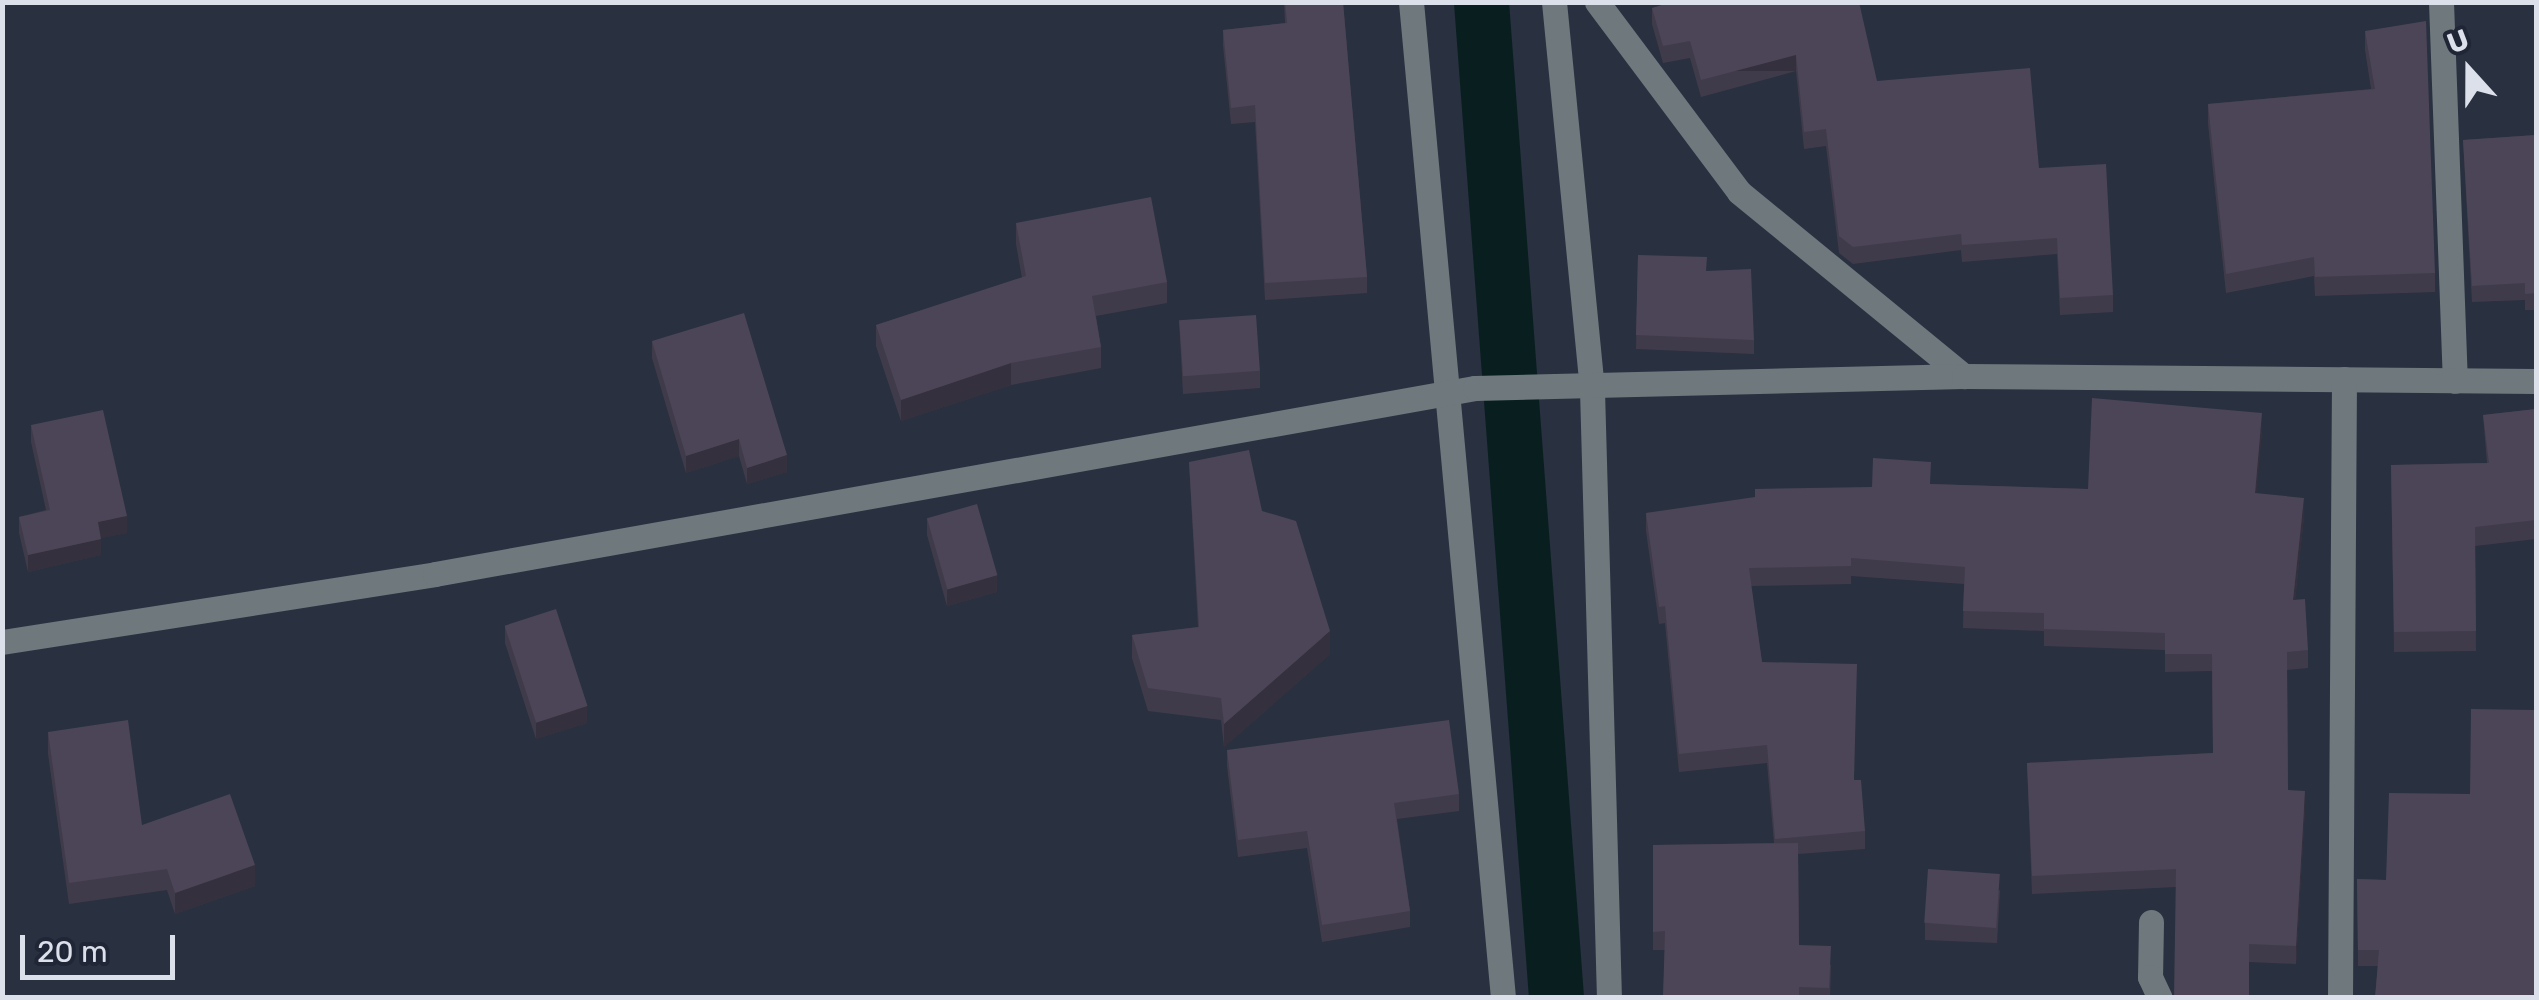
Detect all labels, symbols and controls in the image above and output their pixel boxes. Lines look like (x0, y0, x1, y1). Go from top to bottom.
north arrow (2419, 20, 2519, 120)
text: U (2443, 22, 2473, 61)
scale bar (25, 915, 180, 977)
text: 20 m (37, 934, 108, 970)

